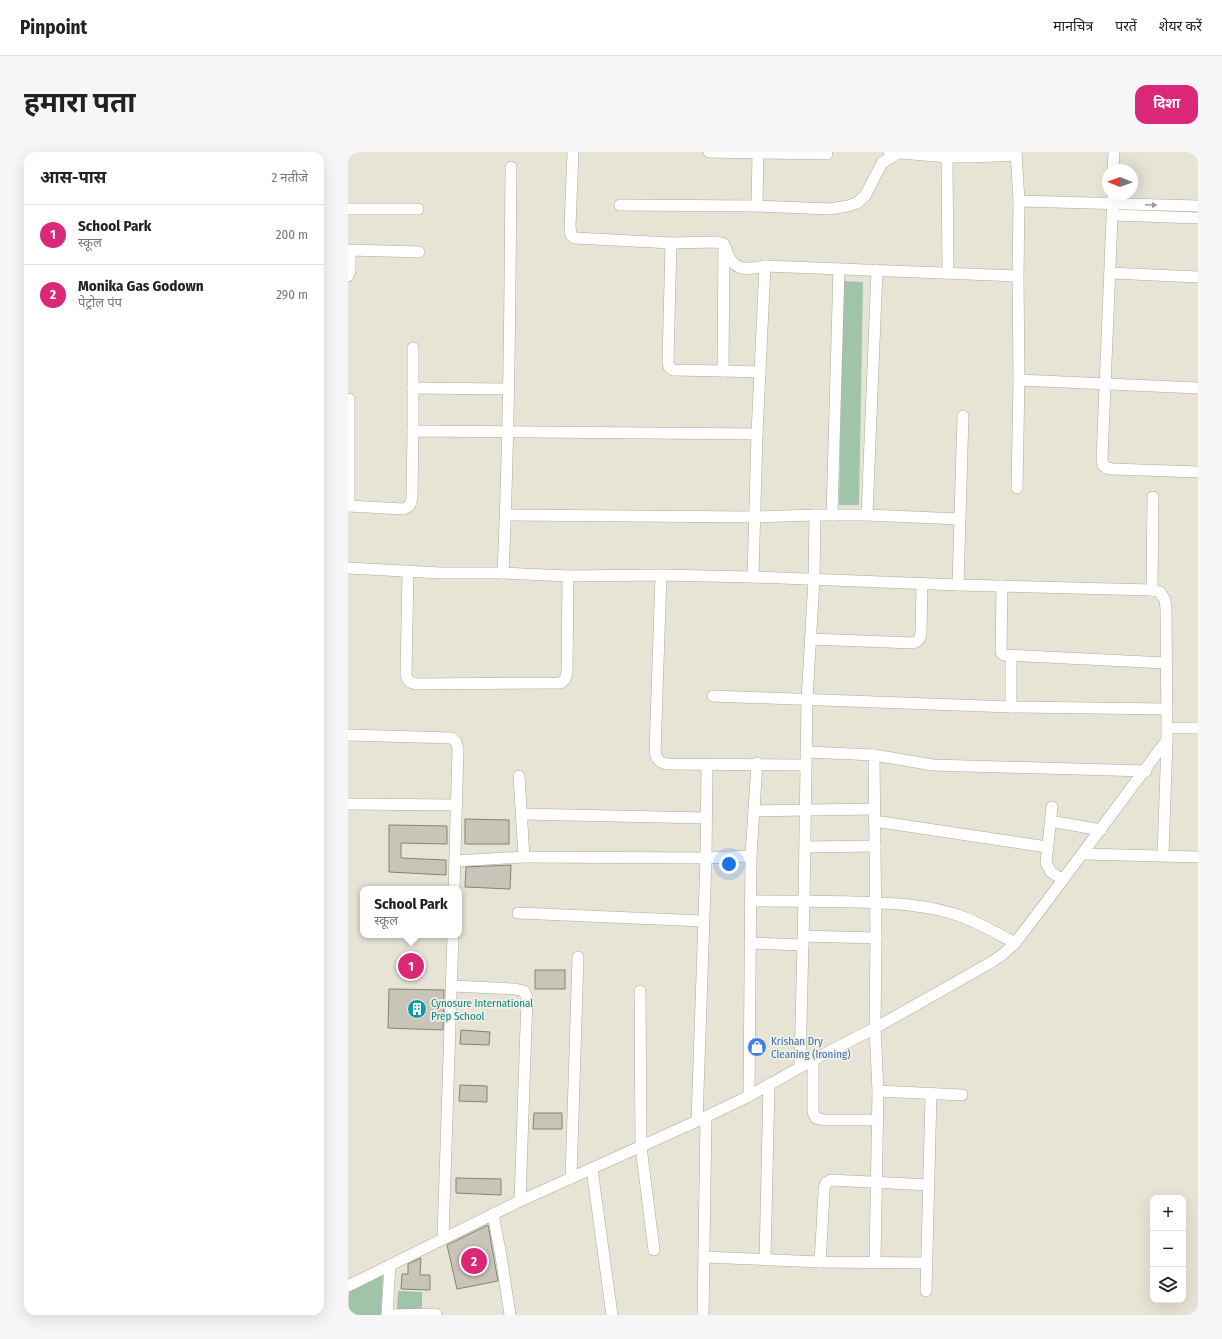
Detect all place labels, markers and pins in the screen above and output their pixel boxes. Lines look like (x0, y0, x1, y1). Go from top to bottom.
pin: 1 (398, 951, 424, 981)
place label: Cynosure International Prep School (431, 997, 533, 1023)
building icon: Cynosure International Prep School (406, 998, 428, 1020)
place label: Krishan Dry Cleaning (Ironing) (771, 1035, 850, 1061)
shop icon: Krishan Dry Cleaning (Ironing) (746, 1036, 768, 1058)
pin: 2 (461, 1246, 487, 1276)

